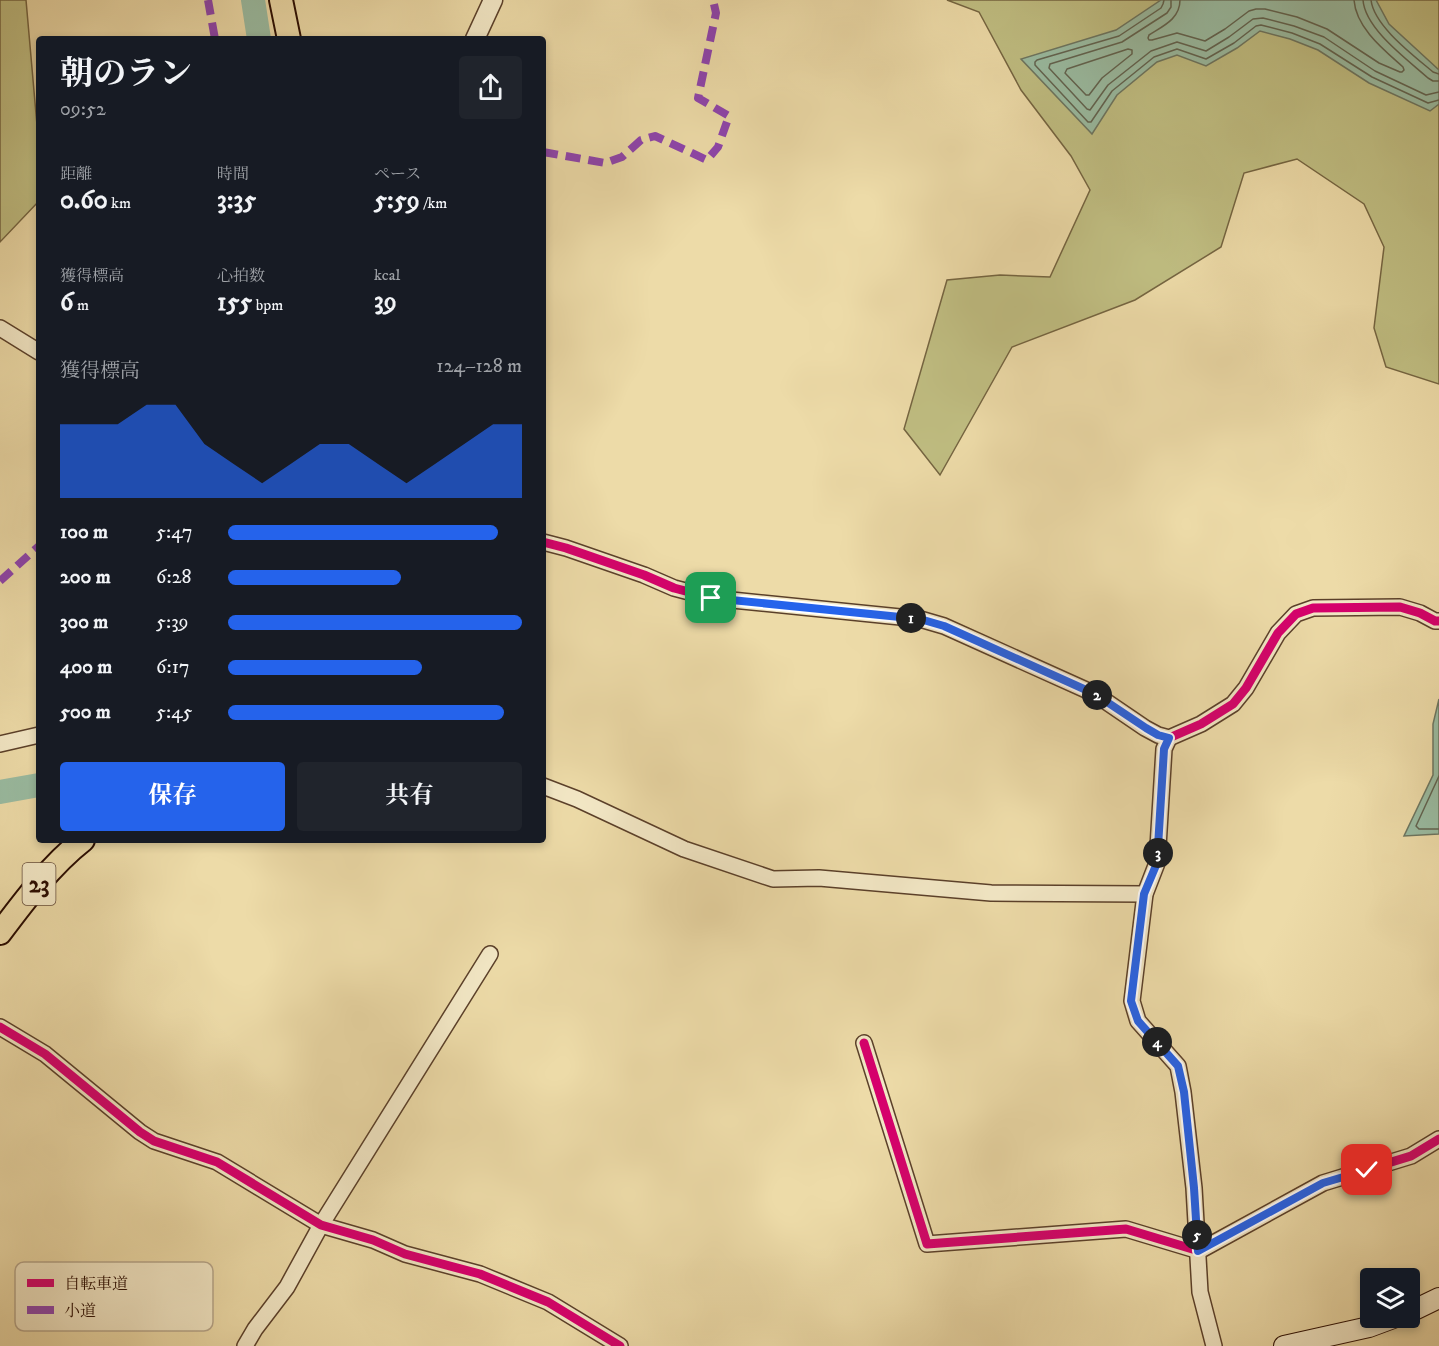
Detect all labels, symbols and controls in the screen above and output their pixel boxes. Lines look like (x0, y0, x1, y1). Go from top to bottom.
text: 朝のラン (60, 54, 192, 95)
button: share (459, 56, 522, 119)
text: 09:52 (60, 97, 106, 122)
text: 距離 (60, 164, 92, 184)
text: 時間 (217, 164, 249, 184)
text: ペース (374, 164, 421, 184)
text: 0.60 (60, 184, 108, 217)
text: 3:35 (217, 184, 256, 217)
text: 5:59 (374, 184, 420, 217)
text: km (108, 193, 131, 213)
text: /km (420, 193, 447, 213)
text: kcal (374, 265, 400, 285)
text: 獲得標高 (60, 266, 124, 286)
text: 心拍数 (217, 266, 265, 286)
text: 39 (374, 285, 397, 318)
text: 6 (60, 286, 74, 319)
text: 155 (217, 286, 252, 319)
text: m (74, 295, 89, 315)
text: bpm (252, 295, 283, 315)
text: 124–128 m (436, 354, 522, 379)
text: 獲得標高 (60, 359, 140, 384)
text: 100 m (60, 520, 108, 545)
text: 5:47 (156, 520, 193, 545)
text: 200 m (60, 565, 111, 590)
text: 6:28 (156, 565, 191, 590)
pin (685, 572, 736, 623)
icon: arrive (694, 581, 727, 614)
pin: 1 (896, 603, 926, 633)
text: 1 (908, 608, 914, 628)
text: 300 m (60, 610, 108, 635)
text: 5:39 (156, 610, 189, 635)
text: 400 m (60, 655, 112, 680)
text: 6:17 (156, 655, 190, 680)
pin: 2 (1082, 680, 1112, 710)
text: 2 (1093, 685, 1101, 705)
text: 500 m (60, 700, 111, 725)
text: 5:45 (156, 700, 192, 725)
button: 保存 (60, 762, 285, 831)
button: 共有 (297, 762, 522, 831)
pin: 3 (1143, 838, 1173, 868)
text: 3 (1155, 843, 1161, 863)
road number: 23 (22, 863, 56, 905)
pin: 4 (1142, 1027, 1172, 1057)
text: 4 (1152, 1032, 1162, 1052)
pin (1341, 1144, 1392, 1195)
icon: check (1350, 1153, 1383, 1186)
pin: 5 (1182, 1220, 1212, 1250)
text: 5 (1193, 1225, 1201, 1245)
legend (15, 1262, 213, 1331)
map controls (1360, 1268, 1420, 1328)
button: layers (1360, 1268, 1420, 1328)
text: 自転車道 (64, 1274, 128, 1294)
text: 小道 (64, 1301, 96, 1321)

